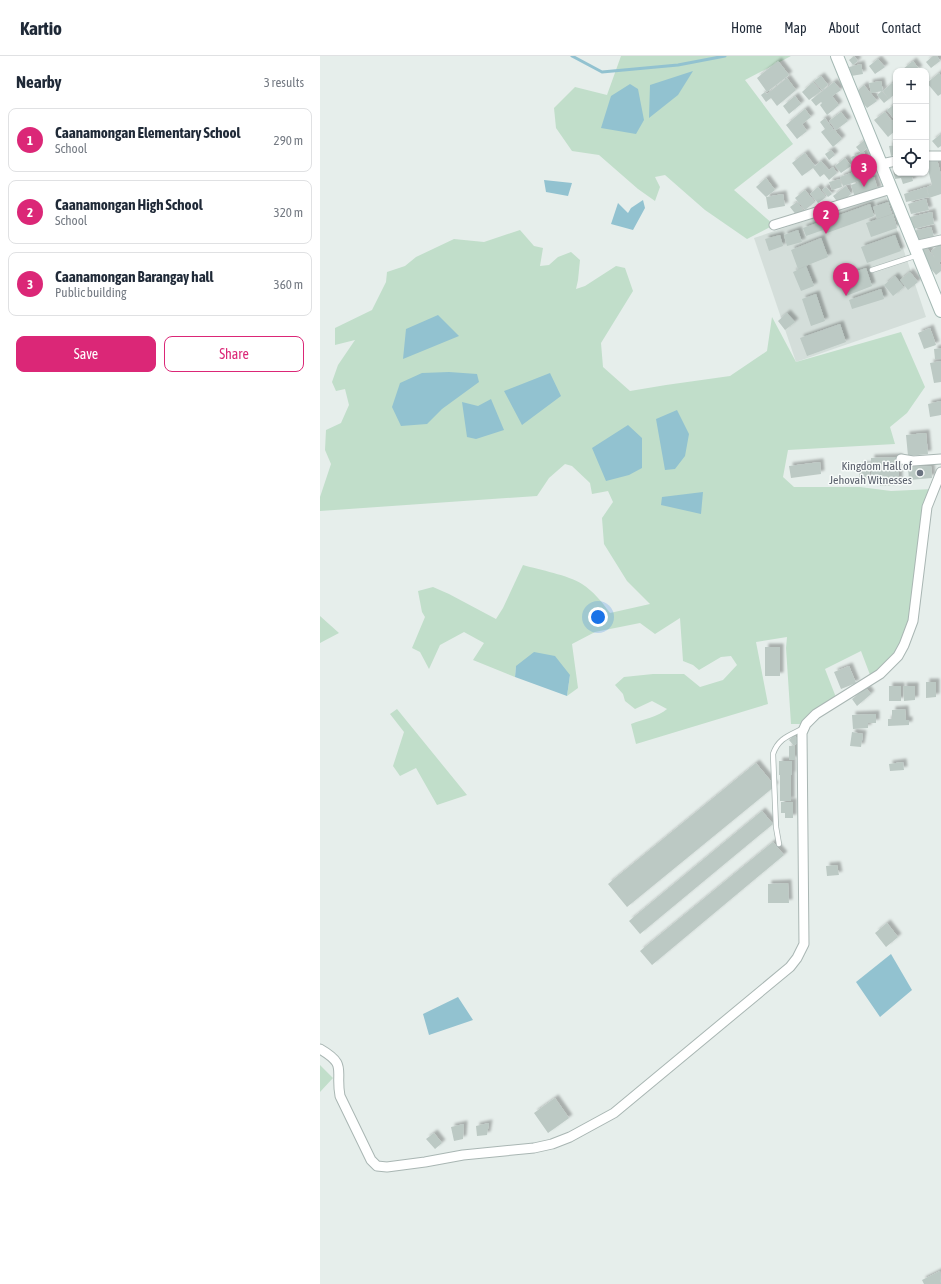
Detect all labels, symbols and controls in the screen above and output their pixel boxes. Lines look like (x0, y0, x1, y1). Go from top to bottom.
text: Kartio (20, 17, 62, 39)
text: Home (731, 20, 762, 36)
text: Map (784, 20, 807, 36)
text: About (829, 20, 860, 36)
text: Contact (882, 20, 921, 36)
map controls (893, 68, 929, 176)
button: + (893, 68, 929, 104)
text: Nearby (16, 72, 62, 92)
text: 3 results (264, 75, 304, 90)
button: − (893, 104, 929, 140)
text: Caanamongan Elementary School (55, 124, 241, 141)
text: 1 (27, 133, 33, 148)
text: 290 m (274, 133, 303, 148)
button: locate (893, 140, 929, 176)
text: School (55, 141, 87, 156)
pin: 3 (851, 154, 877, 187)
text: Caanamongan High School (55, 196, 203, 213)
pin: 2 (813, 201, 839, 234)
text: 2 (27, 205, 33, 220)
text: 320 m (274, 205, 303, 220)
text: School (55, 213, 87, 228)
pin: 1 (833, 263, 859, 296)
text: Caanamongan Barangay hall (55, 268, 214, 285)
text: 3 (27, 277, 33, 292)
text: 360 m (274, 277, 303, 292)
text: Public building (55, 285, 127, 300)
button: Save (16, 336, 156, 372)
button: Share (164, 336, 304, 372)
place label: Kingdom Hall of Jehovah Witnesses (829, 459, 913, 487)
marker: Kingdom Hall of Jehovah Witnesses (915, 468, 925, 478)
your location (588, 607, 608, 627)

